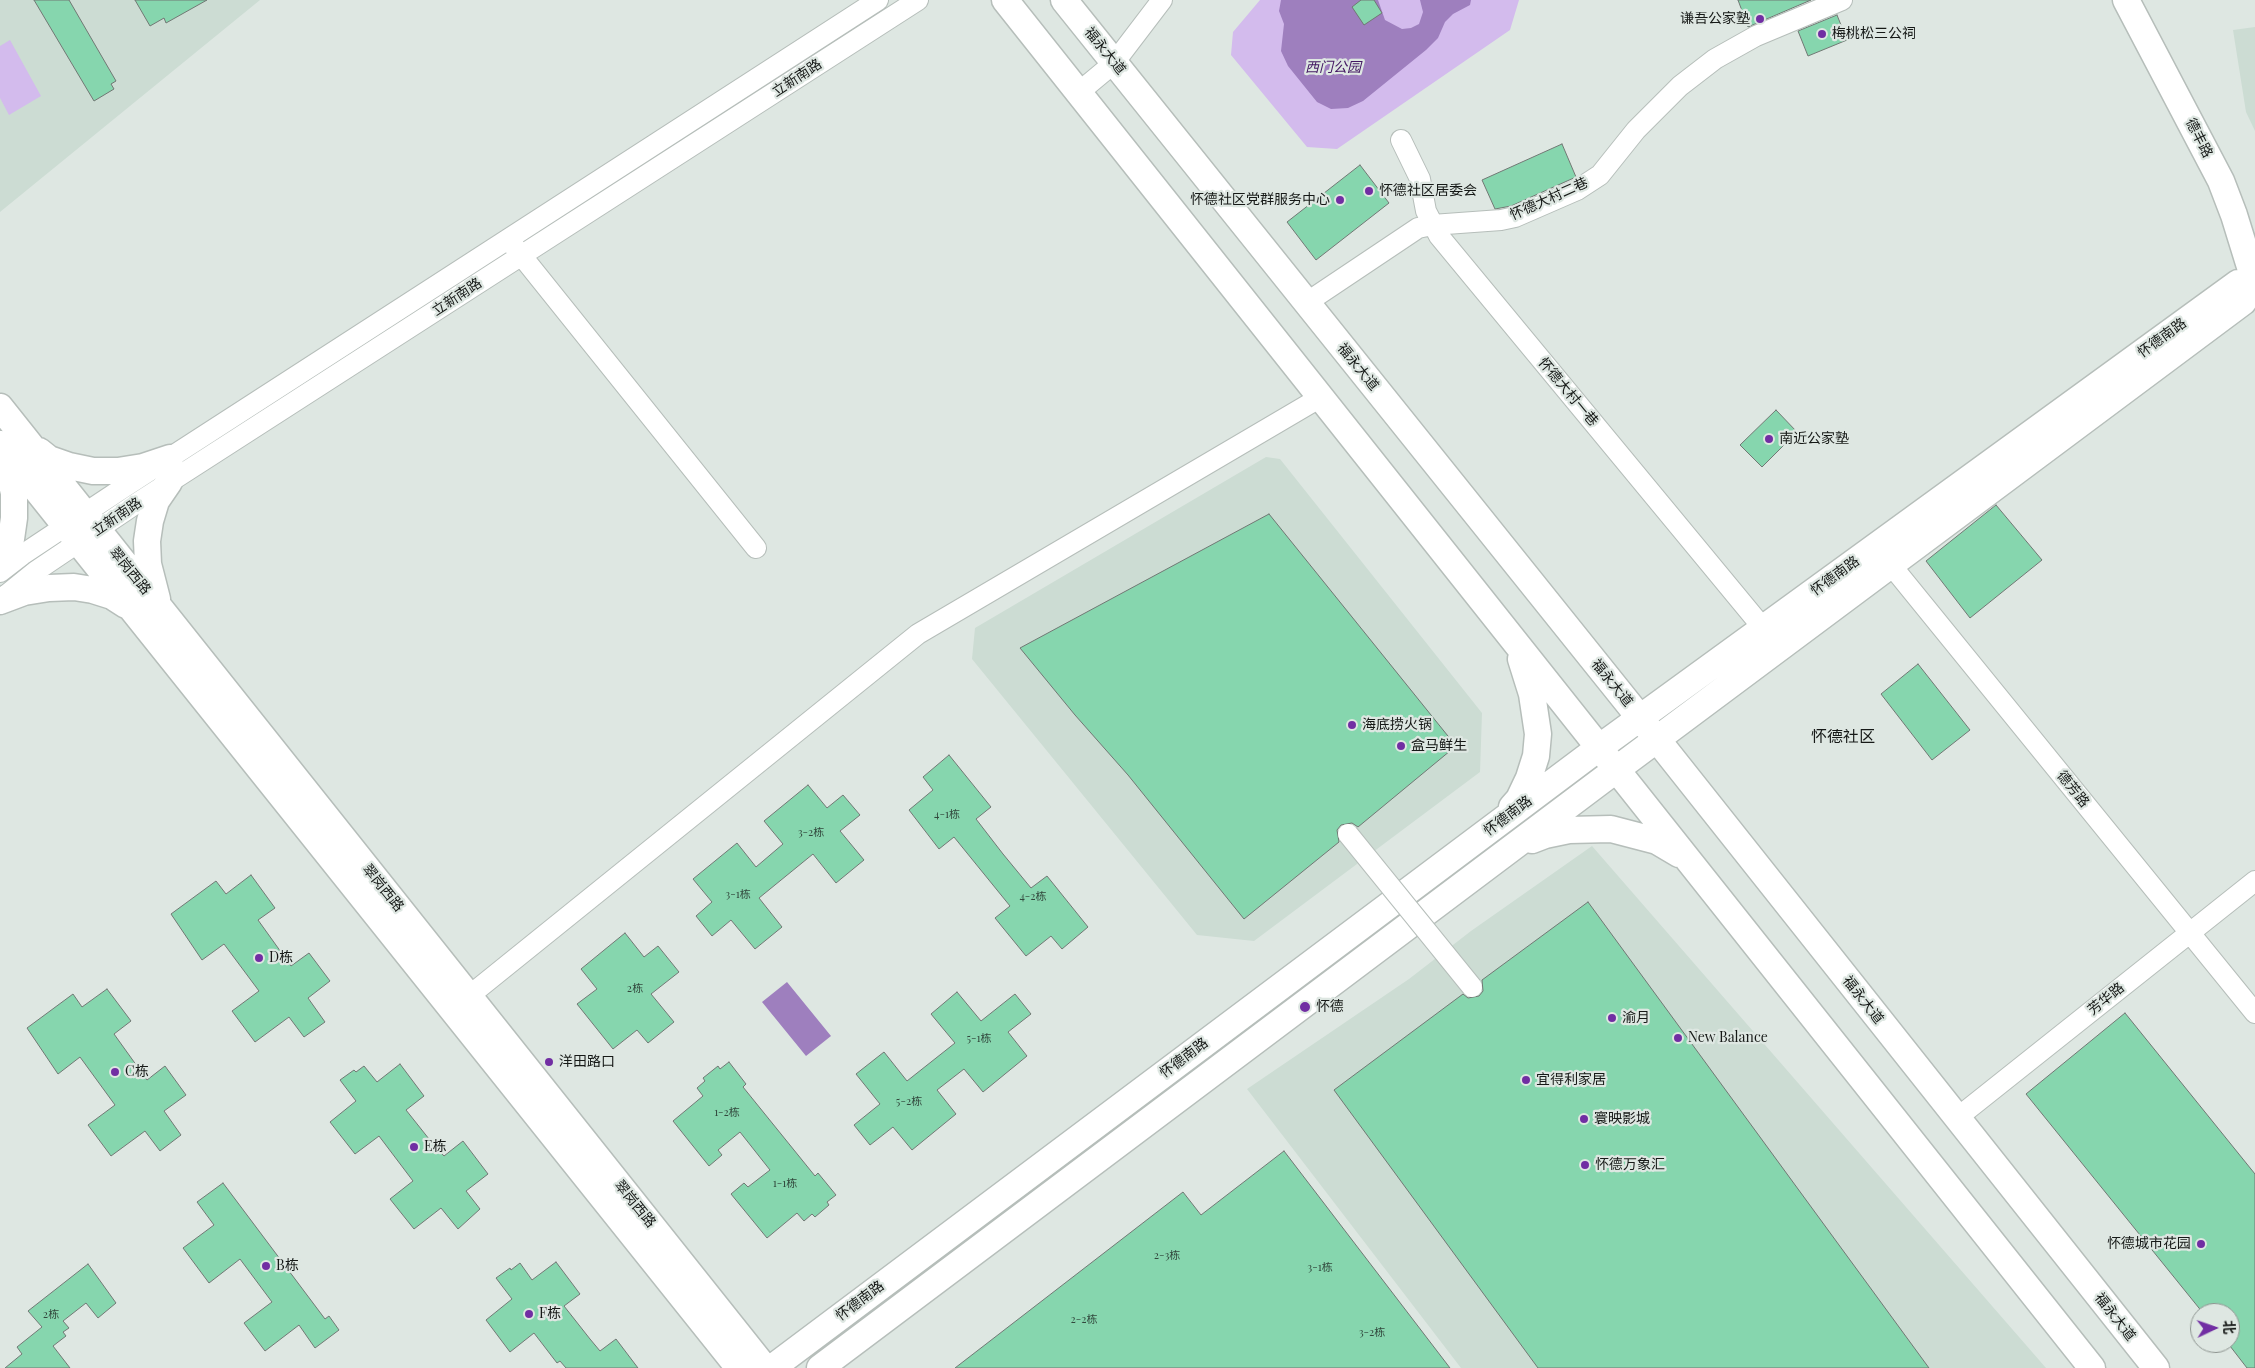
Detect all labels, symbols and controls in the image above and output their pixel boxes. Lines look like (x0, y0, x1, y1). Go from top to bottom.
place label: 谦吾公家塾 (1680, 11, 1750, 27)
marker: 谦吾公家塾 (1754, 13, 1766, 25)
street label: 福永大道 (1081, 24, 1129, 78)
place label: 梅桃松三公祠 (1832, 26, 1916, 42)
marker: 梅桃松三公祠 (1816, 28, 1828, 40)
street label: 立新南路 (769, 56, 825, 100)
park label: 西门公园 (1305, 60, 1361, 76)
street label: 德丰路 (2182, 115, 2216, 161)
street label: 怀德大村二巷 (1507, 174, 1591, 224)
place label: 怀德社区居委会 (1379, 183, 1477, 199)
marker: 怀德社区居委会 (1363, 185, 1375, 197)
place label: 怀德社区党群服务中心 (1190, 192, 1330, 208)
marker: 怀德社区党群服务中心 (1334, 194, 1346, 206)
street label: 立新南路 (429, 275, 485, 319)
street label: 怀德南路 (2134, 315, 2190, 361)
street label: 福永大道 (1334, 340, 1382, 394)
street label: 怀德大村一巷 (1535, 354, 1601, 430)
place label: 南近公家塾 (1779, 431, 1849, 447)
marker: 南近公家塾 (1763, 433, 1775, 445)
street label: 立新南路 (89, 494, 145, 540)
street label: 翠岗西路 (106, 544, 154, 598)
street label: 怀德南路 (1807, 553, 1863, 599)
street label: 福永大道 (1588, 656, 1636, 710)
place label: 海底捞火锅 (1362, 717, 1432, 733)
marker: 海底捞火锅 (1346, 719, 1358, 731)
district label: 怀德社区 (1811, 727, 1875, 747)
place label: 盒马鲜生 (1411, 738, 1467, 754)
marker: 盒马鲜生 (1395, 740, 1407, 752)
street label: 德芳路 (2053, 767, 2093, 811)
street label: 怀德南路 (1481, 792, 1535, 840)
house number: 4-1栋 (934, 808, 960, 822)
house number: 3-2栋 (798, 826, 824, 840)
street label: 翠岗西路 (359, 861, 407, 915)
house number: 3-1栋 (725, 888, 751, 902)
house number: 4-2栋 (1019, 890, 1047, 904)
place label: D栋 (269, 950, 293, 966)
marker: D栋 (253, 952, 265, 964)
street label: 福永大道 (1839, 973, 1887, 1027)
street label: 芳华路 (2084, 979, 2128, 1019)
house number: 2栋 (627, 982, 643, 996)
place label: 怀德 (1316, 999, 1344, 1015)
marker: 怀德 (1298, 1000, 1312, 1014)
place label: 渝月 (1622, 1010, 1650, 1026)
marker: 渝月 (1606, 1012, 1618, 1024)
place label: New Balance (1688, 1030, 1768, 1046)
house number: 5-1栋 (966, 1032, 992, 1046)
marker: New Balance (1672, 1032, 1684, 1044)
street label: 怀德南路 (1157, 1034, 1211, 1082)
place label: 洋田路口 (559, 1054, 615, 1070)
marker: 洋田路口 (543, 1056, 555, 1068)
place label: C栋 (125, 1064, 149, 1080)
marker: C栋 (109, 1066, 121, 1078)
place label: 宜得利家居 (1536, 1072, 1606, 1088)
marker: 宜得利家居 (1520, 1074, 1532, 1086)
house number: 5-2栋 (896, 1095, 922, 1109)
house number: 1-2栋 (714, 1106, 740, 1120)
place label: 寰映影城 (1594, 1111, 1650, 1127)
marker: 寰映影城 (1578, 1113, 1590, 1125)
place label: E栋 (424, 1139, 447, 1155)
marker: E栋 (408, 1141, 420, 1153)
place label: 怀德万象汇 (1595, 1157, 1665, 1173)
marker: 怀德万象汇 (1579, 1159, 1591, 1171)
street label: 翠岗西路 (611, 1177, 659, 1231)
house number: 1-1栋 (773, 1177, 797, 1191)
place label: 怀德城市花园 (2107, 1236, 2191, 1252)
marker: 怀德城市花园 (2195, 1238, 2207, 1250)
house number: 2-3栋 (1154, 1249, 1180, 1263)
place label: B栋 (276, 1258, 299, 1274)
marker: B栋 (260, 1260, 272, 1272)
house number: 3-1栋 (1307, 1261, 1333, 1275)
street label: 怀德南路 (833, 1277, 887, 1325)
street label: 福永大道 (2091, 1290, 2139, 1344)
north arrow (2190, 1303, 2240, 1353)
place label: F栋 (539, 1306, 561, 1322)
house number: 2栋 (43, 1308, 59, 1322)
marker: F栋 (523, 1308, 535, 1320)
house number: 2-2栋 (1070, 1313, 1098, 1327)
text: 北 (2220, 1320, 2239, 1335)
house number: 3-2栋 (1359, 1326, 1385, 1340)

